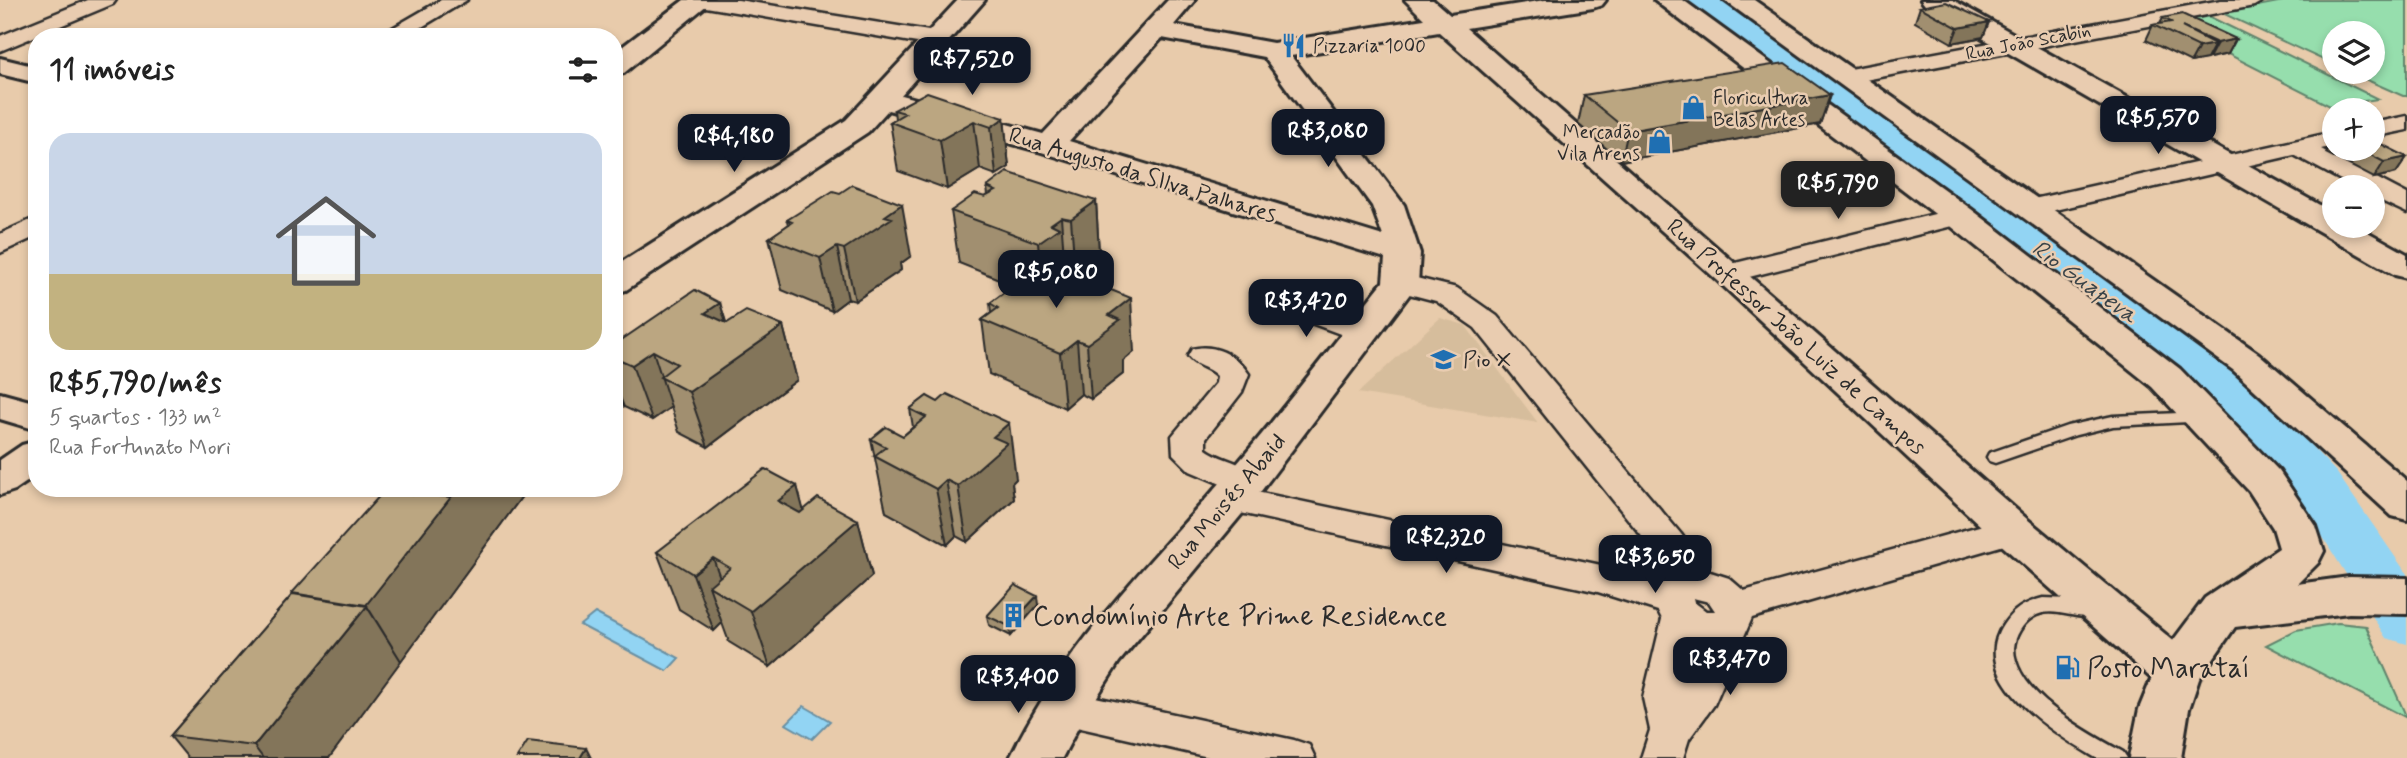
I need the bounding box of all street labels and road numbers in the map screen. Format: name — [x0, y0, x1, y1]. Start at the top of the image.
street label: Rua João Scabin — [1963, 18, 2093, 67]
street label: Rua Augusto da SIlva Palhares — [1005, 121, 1280, 231]
street label: Rua Professor João Luiz de Campos — [1659, 213, 1932, 462]
street label: Rua Moisés Abaid — [1162, 428, 1293, 577]

